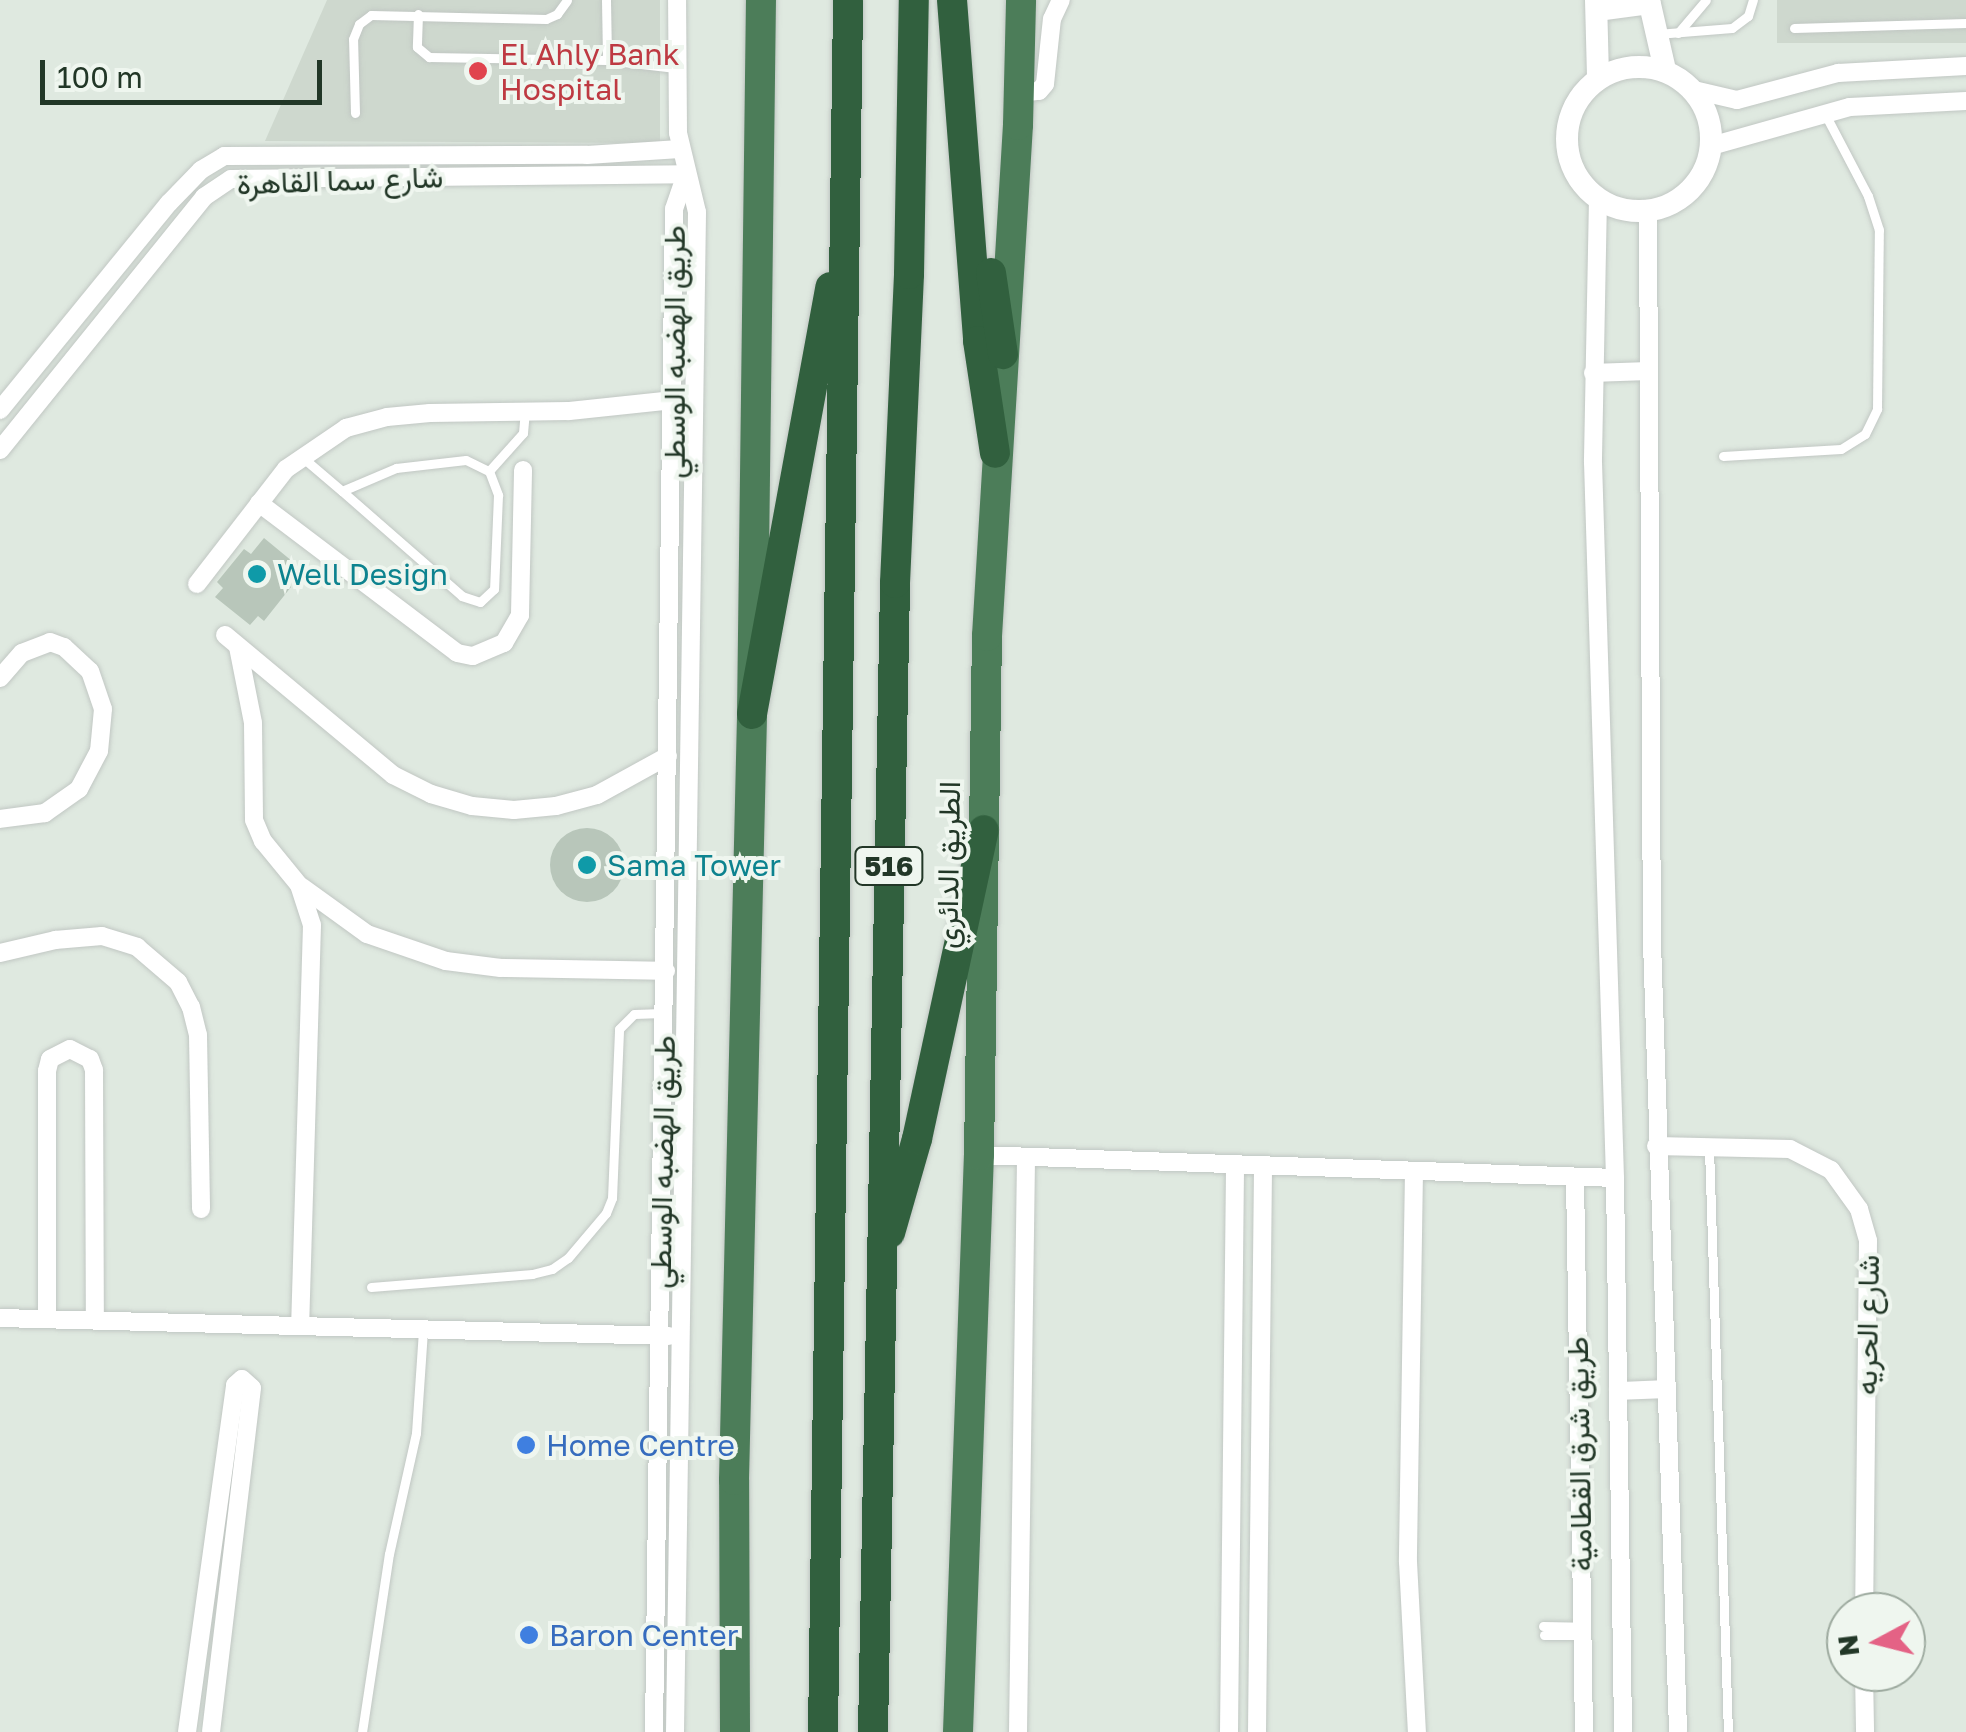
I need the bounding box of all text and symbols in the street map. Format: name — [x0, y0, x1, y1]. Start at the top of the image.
place label: El Ahly Bank Hospital — [500, 36, 680, 106]
scale bar — [45, 40, 328, 102]
marker: El Ahly Bank Hospital — [465, 58, 491, 84]
text: 100 m — [57, 59, 143, 95]
street label: شارع سما القاهرة — [236, 158, 444, 202]
street label: طريق الهضبه الوسطي — [656, 225, 692, 479]
place label: Well Design — [277, 556, 448, 592]
marker: Well Design — [246, 563, 268, 585]
street label: الطريق الدائري — [929, 781, 967, 949]
road number: 516 — [854, 843, 924, 889]
place label: Sama Tower — [607, 847, 781, 883]
marker: Sama Tower — [576, 854, 598, 876]
street label: طريق الهضبه الوسطي — [642, 1035, 682, 1289]
street label: شارع الحريه — [1848, 1255, 1886, 1395]
street label: طريق شرق القطامية — [1559, 1336, 1599, 1572]
place label: Home Centre — [546, 1427, 735, 1463]
marker: Home Centre — [515, 1434, 537, 1456]
north arrow — [1826, 1592, 1926, 1692]
place label: Baron Center — [549, 1617, 738, 1653]
marker: Baron Center — [518, 1624, 540, 1646]
text: N — [1830, 1633, 1865, 1658]

